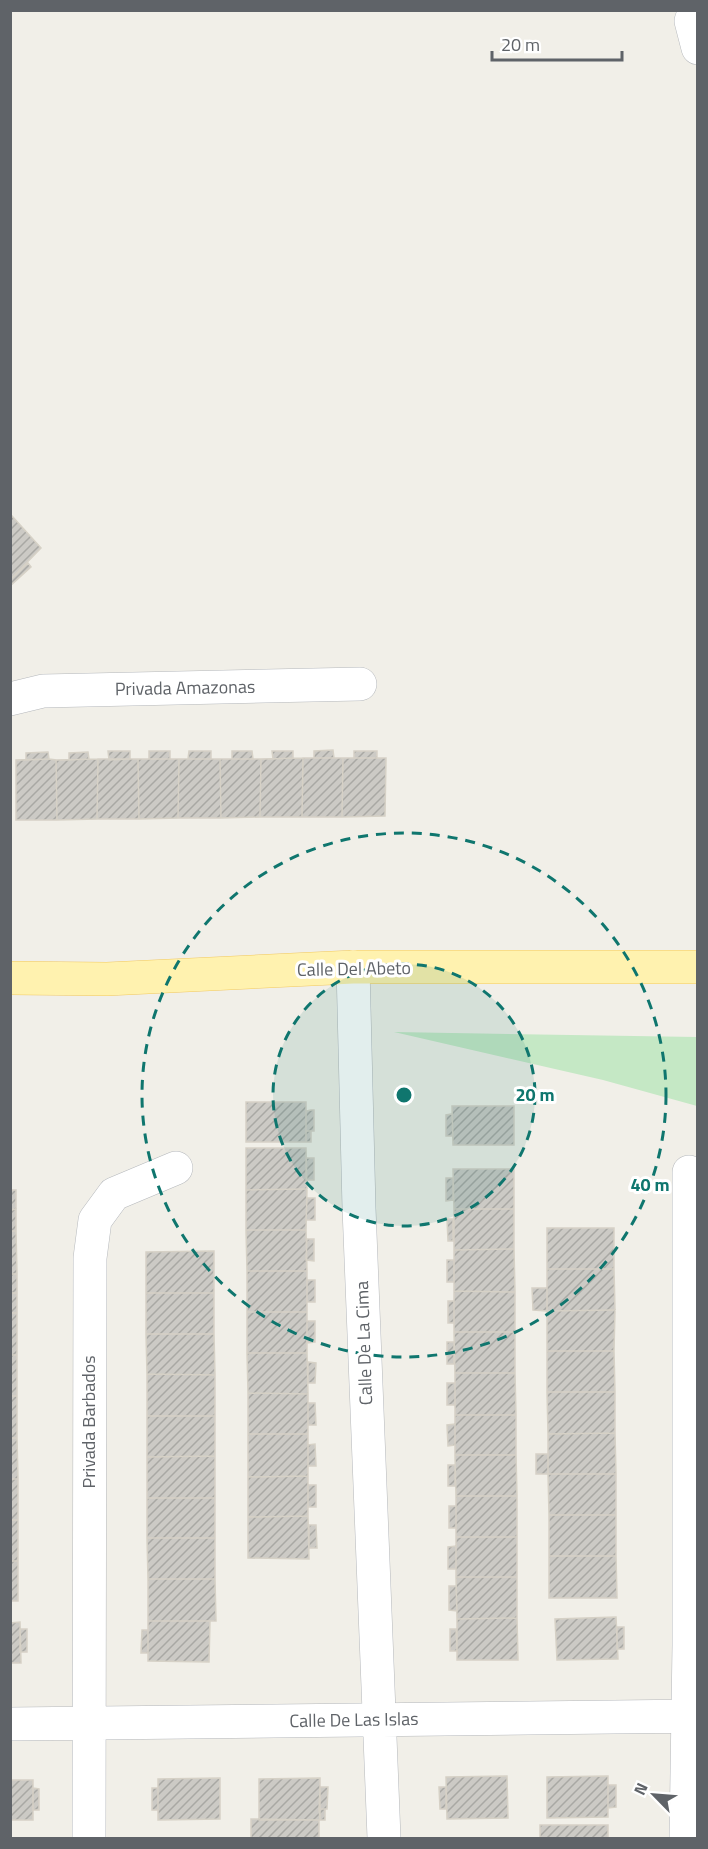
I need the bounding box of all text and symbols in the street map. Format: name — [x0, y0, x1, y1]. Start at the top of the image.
scale bar — [492, 24, 622, 62]
text: 20 m — [501, 31, 540, 58]
street label: Privada Amazonas — [115, 673, 255, 702]
street label: Calle Del Abeto — [297, 954, 411, 983]
text: 20 m — [515, 1081, 555, 1108]
centre of rings — [394, 1085, 414, 1105]
text: 40 m — [630, 1171, 670, 1198]
street label: Calle De La Cima — [348, 1280, 379, 1406]
street label: Privada Barbados — [75, 1355, 102, 1489]
street label: Calle De Las Islas — [289, 1705, 419, 1734]
north arrow — [624, 1765, 684, 1825]
text: N — [627, 1779, 654, 1799]

